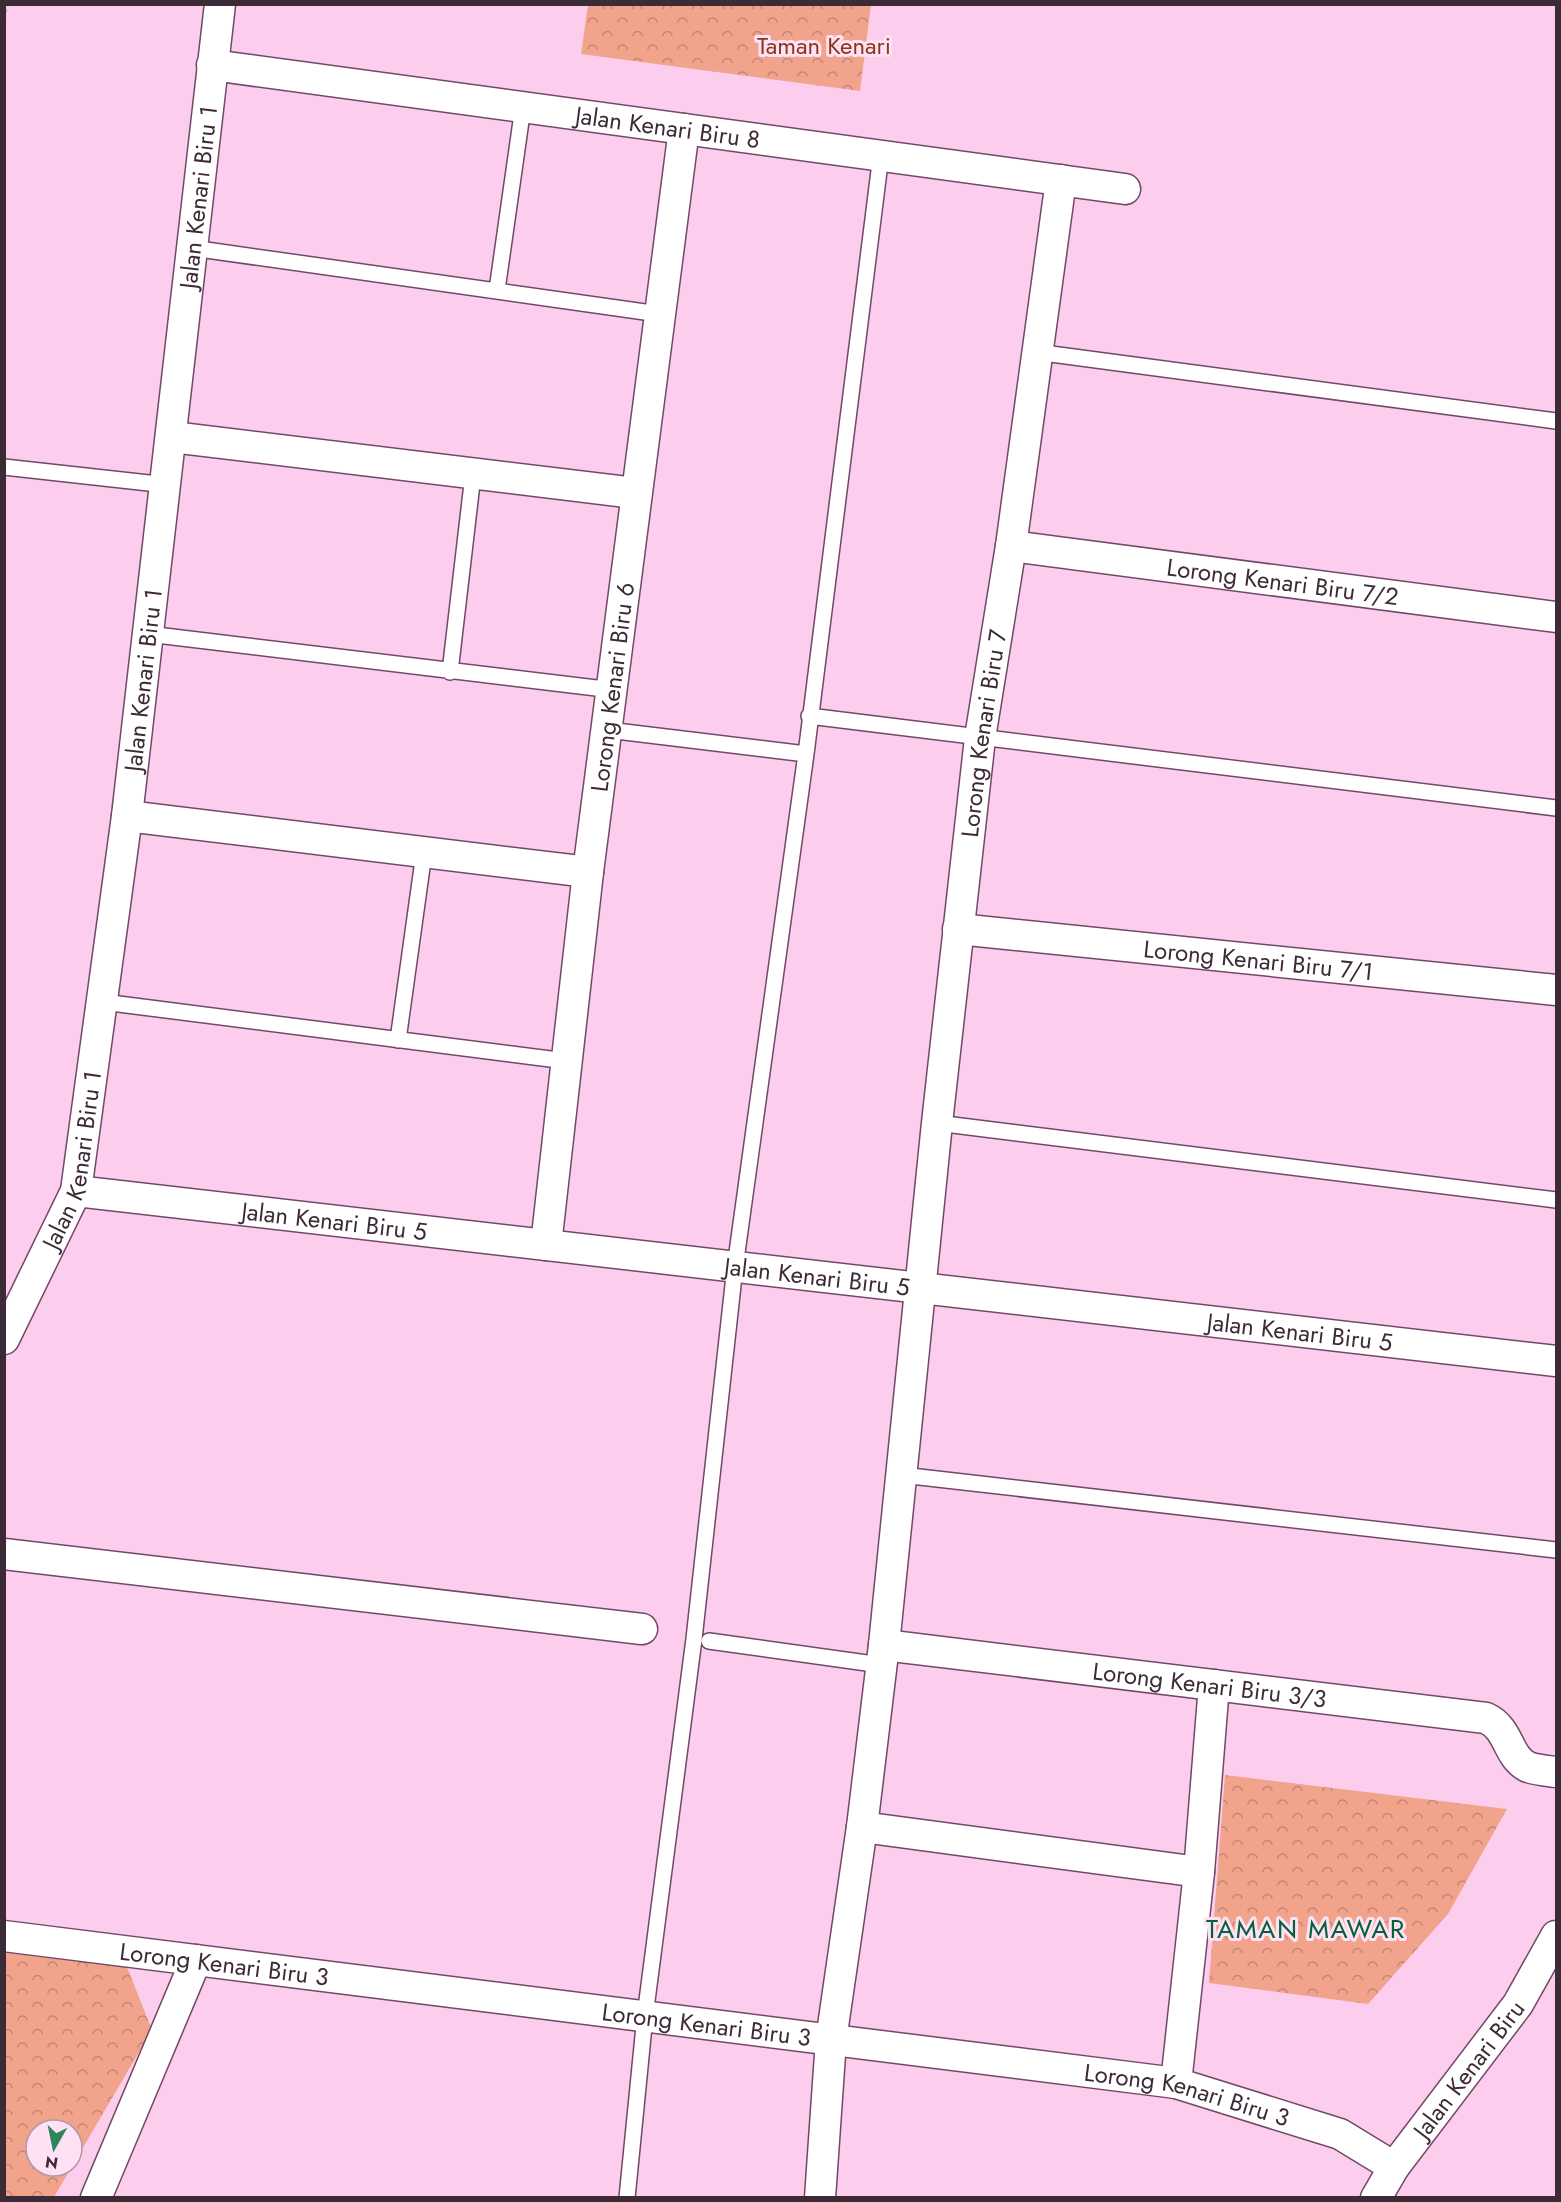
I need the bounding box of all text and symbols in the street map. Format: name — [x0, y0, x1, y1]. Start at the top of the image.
park label: Taman Kenari — [757, 28, 891, 63]
street label: Jalan Kenari Biru 8 — [570, 97, 762, 157]
street label: Jalan Kenari Biru 1 — [170, 104, 226, 293]
street label: Lorong Kenari Biru 7/2 — [1165, 549, 1401, 614]
street label: Lorong Kenari Biru 6 — [581, 580, 643, 794]
street label: Jalan Kenari Biru 1 — [114, 587, 170, 776]
street label: Lorong Kenari Biru 7 — [952, 626, 1015, 839]
street label: Lorong Kenari Biru 7/1 — [1142, 931, 1375, 989]
street label: Jalan Kenari Biru 1 — [32, 1068, 110, 1258]
street label: Jalan Kenari Biru 5 — [237, 1192, 429, 1249]
street label: Jalan Kenari Biru 5 — [720, 1248, 912, 1304]
street label: Jalan Kenari Biru 5 — [1202, 1303, 1395, 1360]
street label: Lorong Kenari Biru 3/3 — [1091, 1653, 1329, 1716]
district label: TAMAN MAWAR — [1206, 1910, 1406, 1948]
street label: Lorong Kenari Biru 3 — [118, 1933, 331, 1994]
street label: Jalan Kenari Biru — [1403, 1992, 1533, 2148]
street label: Lorong Kenari Biru 3 — [600, 1994, 813, 2055]
street label: Lorong Kenari Biru 3 — [1082, 2054, 1294, 2135]
north arrow — [24, 2118, 84, 2178]
text: N — [44, 2150, 60, 2175]

